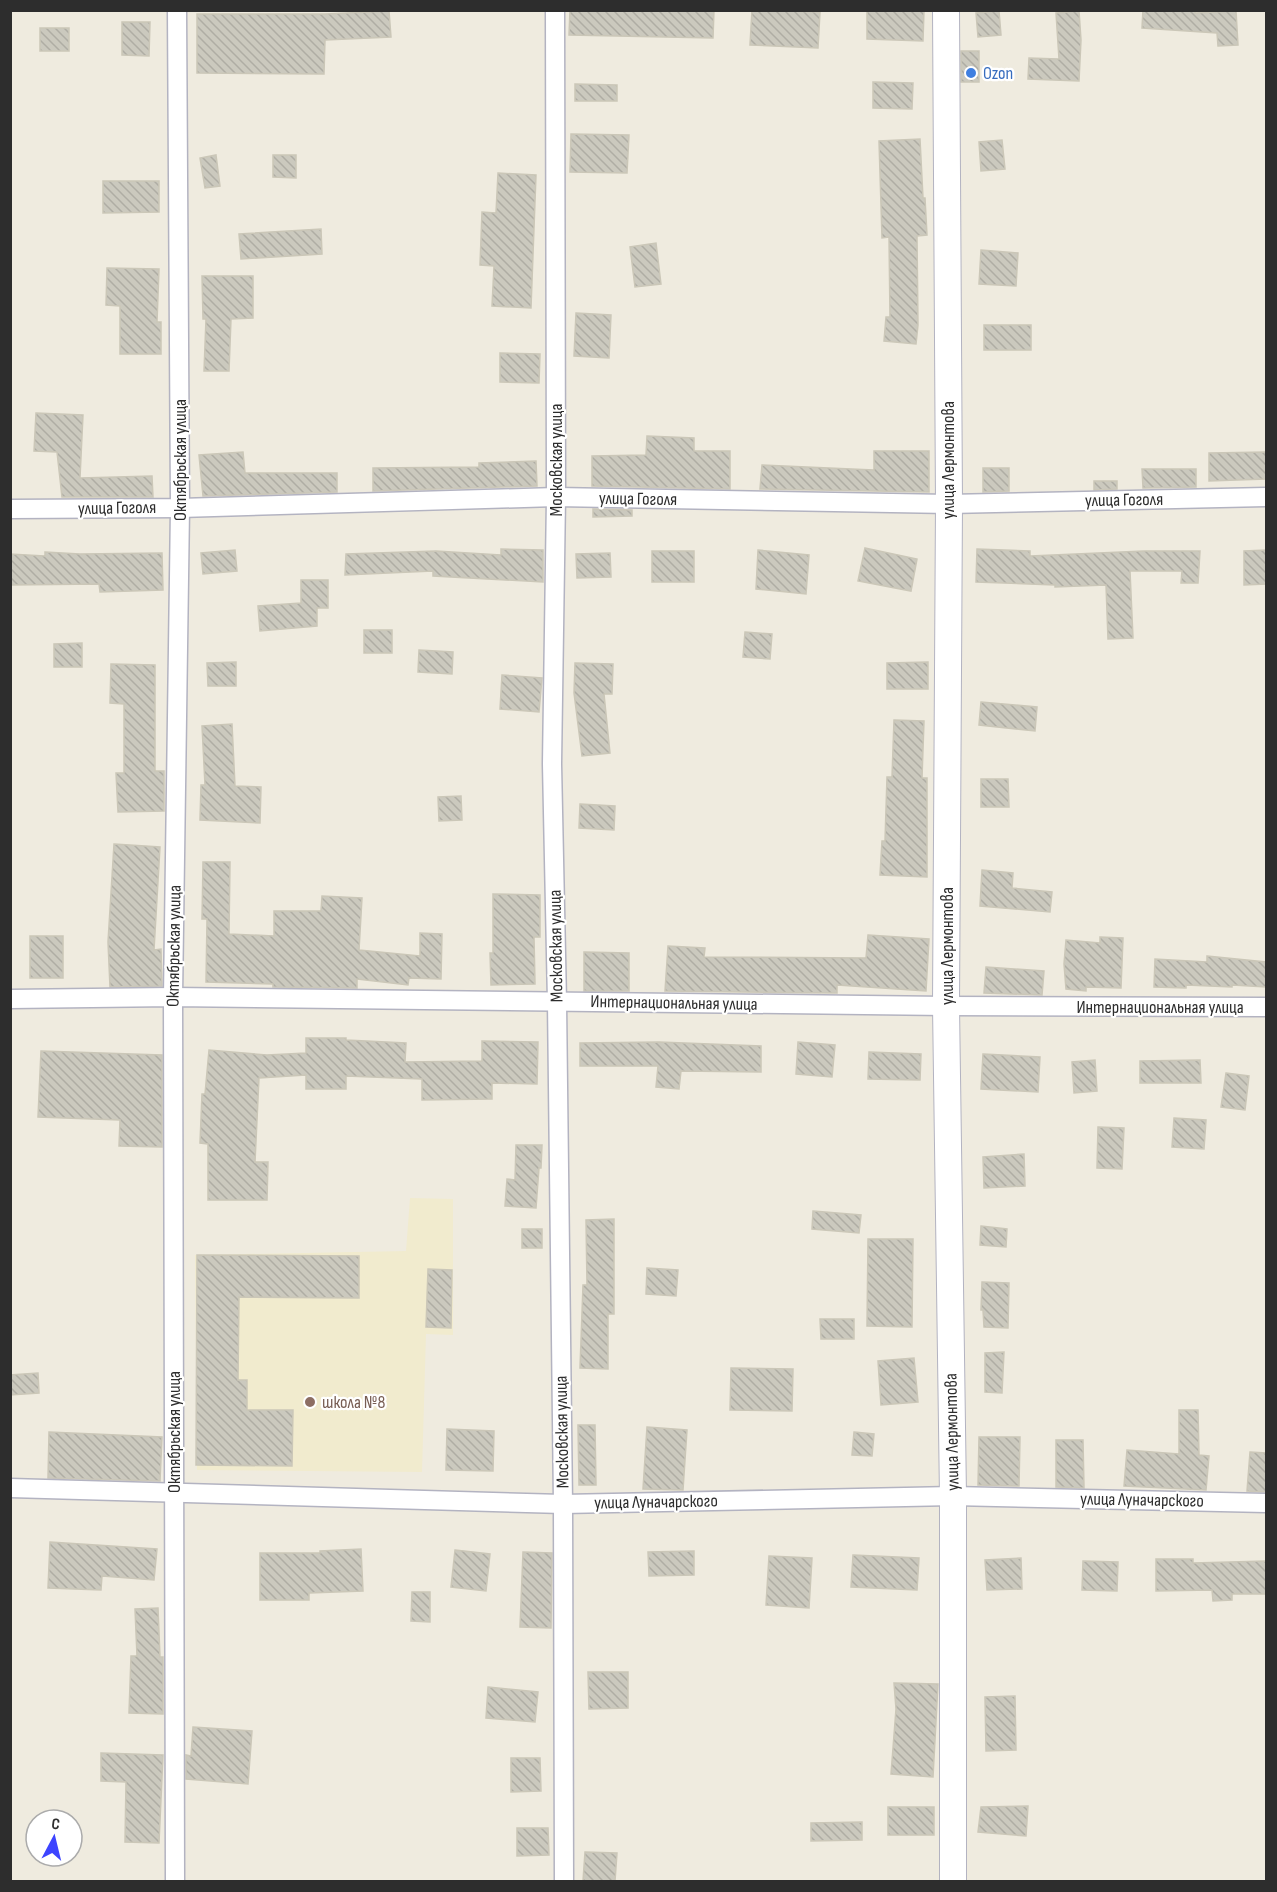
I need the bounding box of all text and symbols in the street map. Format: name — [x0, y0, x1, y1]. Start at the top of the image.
place label: Ozon — [983, 63, 1013, 84]
marker: Ozon — [964, 66, 978, 80]
street label: Октябрьская улица — [170, 399, 191, 521]
street label: улица Лермонтова — [938, 401, 959, 519]
street label: Московская улица — [546, 404, 567, 516]
street label: улица Гоголя — [599, 488, 677, 510]
street label: улица Гоголя — [1085, 489, 1163, 511]
street label: улица Гоголя — [78, 497, 156, 519]
street label: Октябрьская улица — [162, 885, 186, 1007]
street label: улица Лермонтова — [937, 887, 958, 1005]
street label: Московская улица — [545, 889, 567, 1003]
street label: Интернациональная улица — [590, 991, 758, 1015]
street label: Интернациональная улица — [1076, 997, 1244, 1018]
street label: Октябрьская улица — [164, 1371, 185, 1493]
street label: улица Лермонтова — [940, 1373, 964, 1491]
street label: Московская улица — [551, 1375, 573, 1489]
place label: школа №8 — [322, 1392, 385, 1413]
marker: школа №8 — [303, 1395, 317, 1409]
street label: улица Луначарского — [1080, 1488, 1204, 1512]
street label: улица Луначарского — [594, 1490, 718, 1514]
north arrow — [24, 1808, 84, 1868]
text: С — [50, 1815, 61, 1835]

